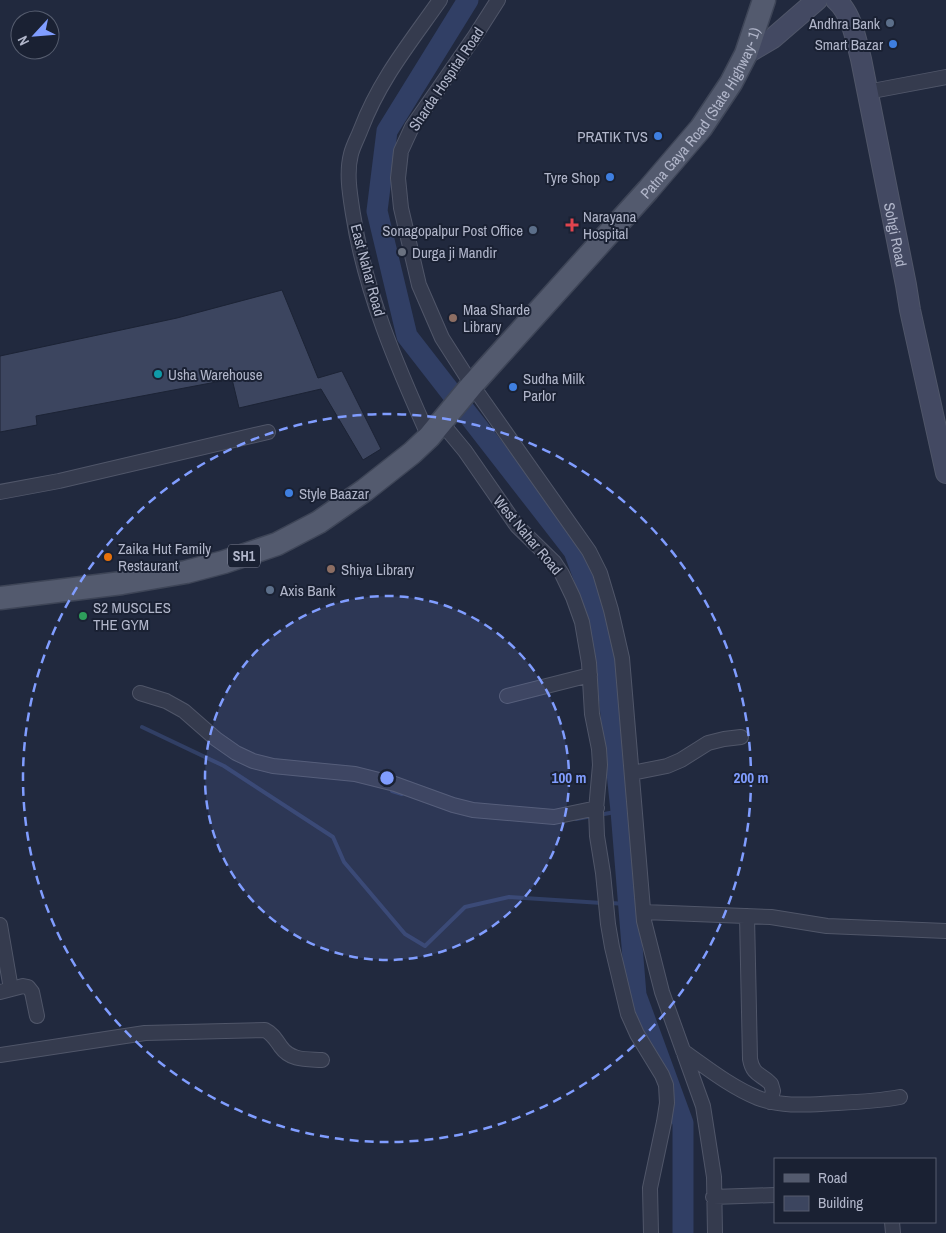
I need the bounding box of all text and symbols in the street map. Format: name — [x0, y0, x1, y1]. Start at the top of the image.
north arrow — [10, 10, 60, 60]
place label: Andhra Bank — [808, 13, 881, 34]
marker: Andhra Bank — [884, 17, 896, 29]
street label: Sharda Hospital Road — [403, 23, 489, 135]
street label: Patna Gaya Road (State Highway- 1) — [635, 24, 765, 203]
text: N — [13, 33, 33, 48]
place label: Smart Bazar — [815, 34, 883, 55]
marker: Smart Bazar — [887, 38, 899, 50]
place label: PRATIK TVS — [577, 126, 648, 147]
marker: PRATIK TVS — [652, 130, 664, 142]
place label: Tyre Shop — [544, 167, 600, 188]
marker: Tyre Shop — [604, 171, 616, 183]
street label: Sohgi Road — [879, 201, 913, 268]
place label: Narayana Hospital — [583, 206, 636, 244]
marker: Narayana Hospital — [565, 218, 579, 232]
place label: Sonagopalpur Post Office — [382, 220, 523, 241]
street label: East Nahar Road — [346, 222, 390, 318]
marker: Sonagopalpur Post Office — [527, 224, 539, 236]
place label: Durga ji Mandir — [412, 242, 497, 263]
marker: Durga ji Mandir — [396, 246, 408, 258]
place label: Maa Sharde Library — [463, 299, 530, 337]
marker: Maa Sharde Library — [447, 312, 459, 324]
place label: Usha Warehouse — [168, 364, 263, 385]
marker: Usha Warehouse — [152, 368, 164, 380]
place label: Sudha Milk Parlor — [523, 368, 585, 406]
marker: Sudha Milk Parlor — [507, 381, 519, 393]
place label: Style Baazar — [299, 483, 369, 504]
marker: Style Baazar — [283, 487, 295, 499]
street label: West Nahar Road — [489, 491, 567, 579]
place label: Zaika Hut Family Restaurant — [118, 538, 212, 576]
road number: SH1 — [228, 544, 260, 568]
marker: Zaika Hut Family Restaurant — [102, 551, 114, 563]
place label: Shiya Library — [341, 559, 415, 580]
marker: Shiya Library — [325, 563, 337, 575]
place label: Axis Bank — [279, 580, 336, 601]
marker: Axis Bank — [264, 584, 276, 596]
place label: S2 MUSCLES THE GYM — [93, 597, 171, 635]
marker: S2 MUSCLES THE GYM — [77, 610, 89, 622]
text: 100 m — [552, 767, 586, 788]
text: 200 m — [734, 767, 768, 788]
centre of rings — [378, 769, 396, 787]
legend — [774, 1158, 936, 1223]
text: Road — [818, 1167, 847, 1188]
text: Building — [818, 1192, 863, 1213]

